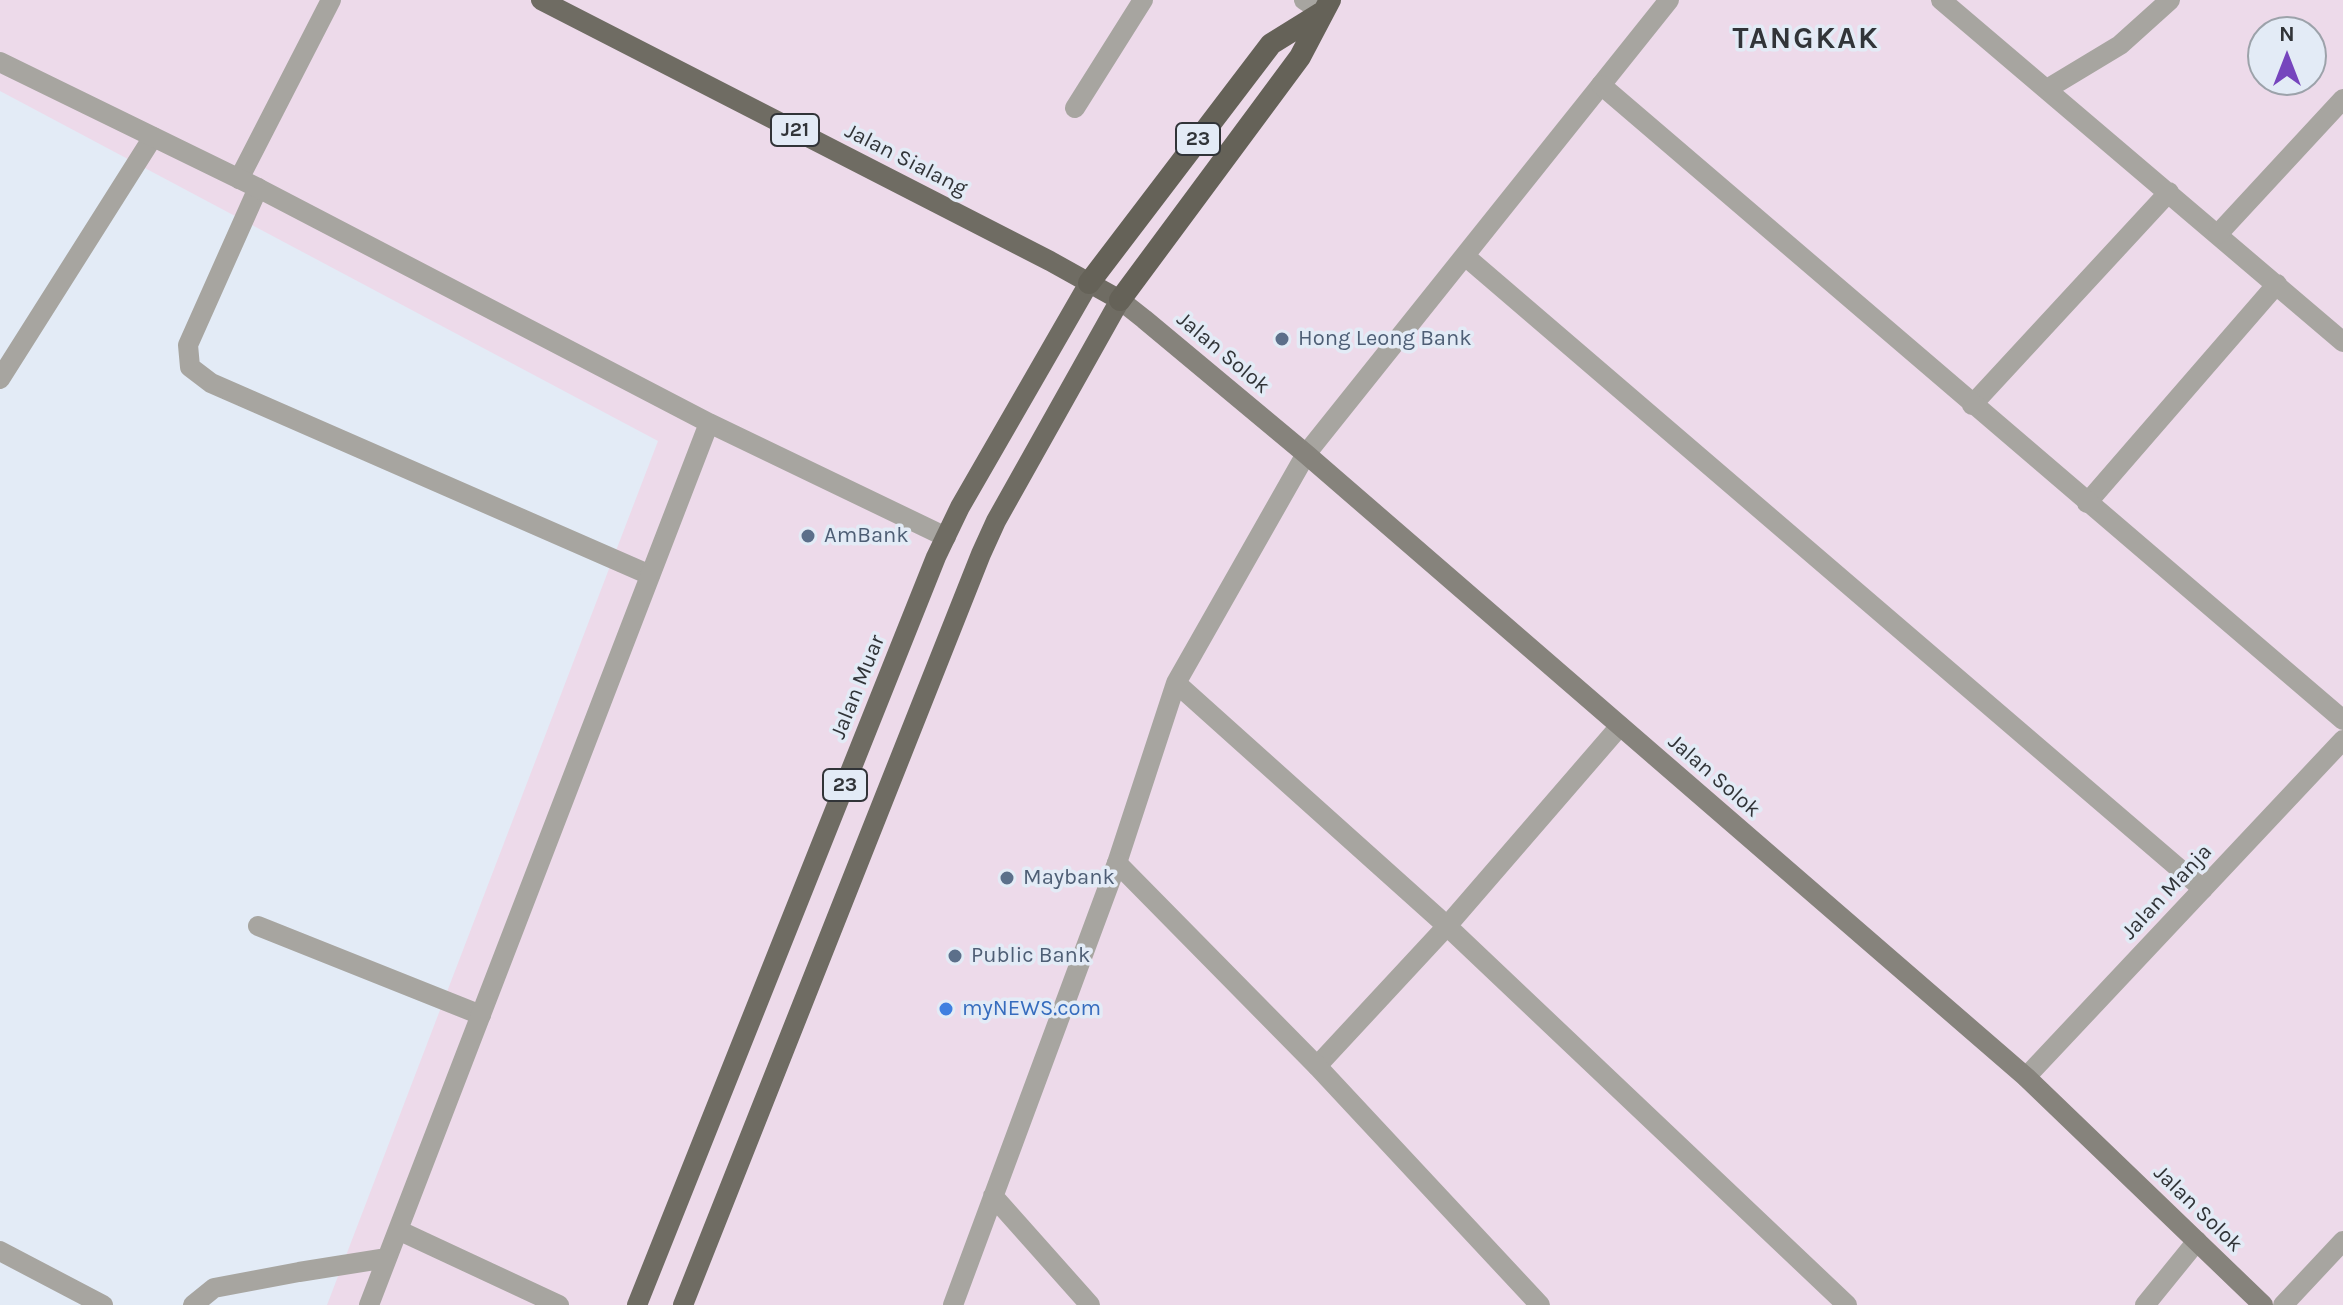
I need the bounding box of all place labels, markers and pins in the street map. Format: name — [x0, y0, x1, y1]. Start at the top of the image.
place label: Hong Leong Bank — [1298, 326, 1472, 352]
marker: Hong Leong Bank — [1273, 330, 1291, 348]
place label: AmBank — [824, 523, 909, 549]
marker: AmBank — [799, 527, 817, 545]
place label: Maybank — [1023, 865, 1115, 891]
marker: Maybank — [998, 869, 1016, 887]
place label: Public Bank — [971, 943, 1090, 969]
marker: Public Bank — [946, 947, 964, 965]
place label: myNEWS.com — [962, 996, 1101, 1022]
marker: myNEWS.com — [937, 1000, 955, 1018]

